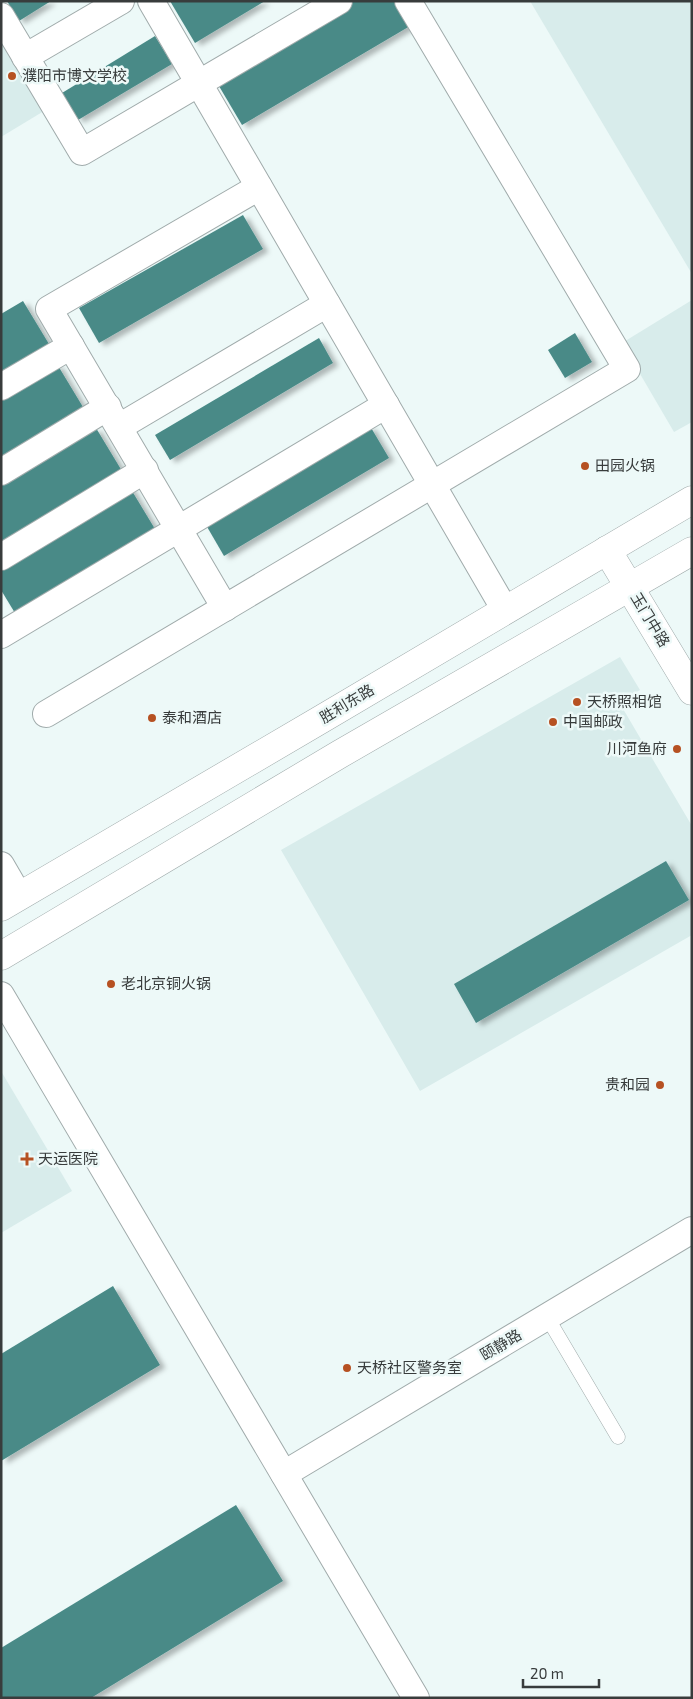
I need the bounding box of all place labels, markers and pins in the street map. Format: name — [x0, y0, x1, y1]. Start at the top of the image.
place label: 濮阳市博文学校 — [22, 66, 127, 84]
marker: 濮阳市博文学校 — [6, 70, 18, 82]
place label: 田园火锅 — [595, 456, 655, 474]
marker: 田园火锅 — [579, 460, 591, 472]
place label: 天桥照相馆 — [587, 692, 662, 710]
marker: 天桥照相馆 — [571, 696, 583, 708]
place label: 泰和酒店 — [162, 708, 222, 726]
marker: 泰和酒店 — [146, 712, 158, 724]
place label: 中国邮政 — [563, 712, 623, 730]
marker: 中国邮政 — [547, 716, 559, 728]
place label: 川河鱼府 — [607, 739, 667, 757]
marker: 川河鱼府 — [671, 743, 683, 755]
place label: 老北京铜火锅 — [121, 974, 211, 992]
marker: 老北京铜火锅 — [105, 978, 117, 990]
place label: 贵和园 — [605, 1075, 650, 1093]
marker: 贵和园 — [654, 1079, 666, 1091]
place label: 天运医院 — [38, 1149, 98, 1167]
marker: 天运医院 — [20, 1152, 34, 1166]
place label: 天桥社区警务室 — [357, 1358, 462, 1376]
marker: 天桥社区警务室 — [341, 1362, 353, 1374]

